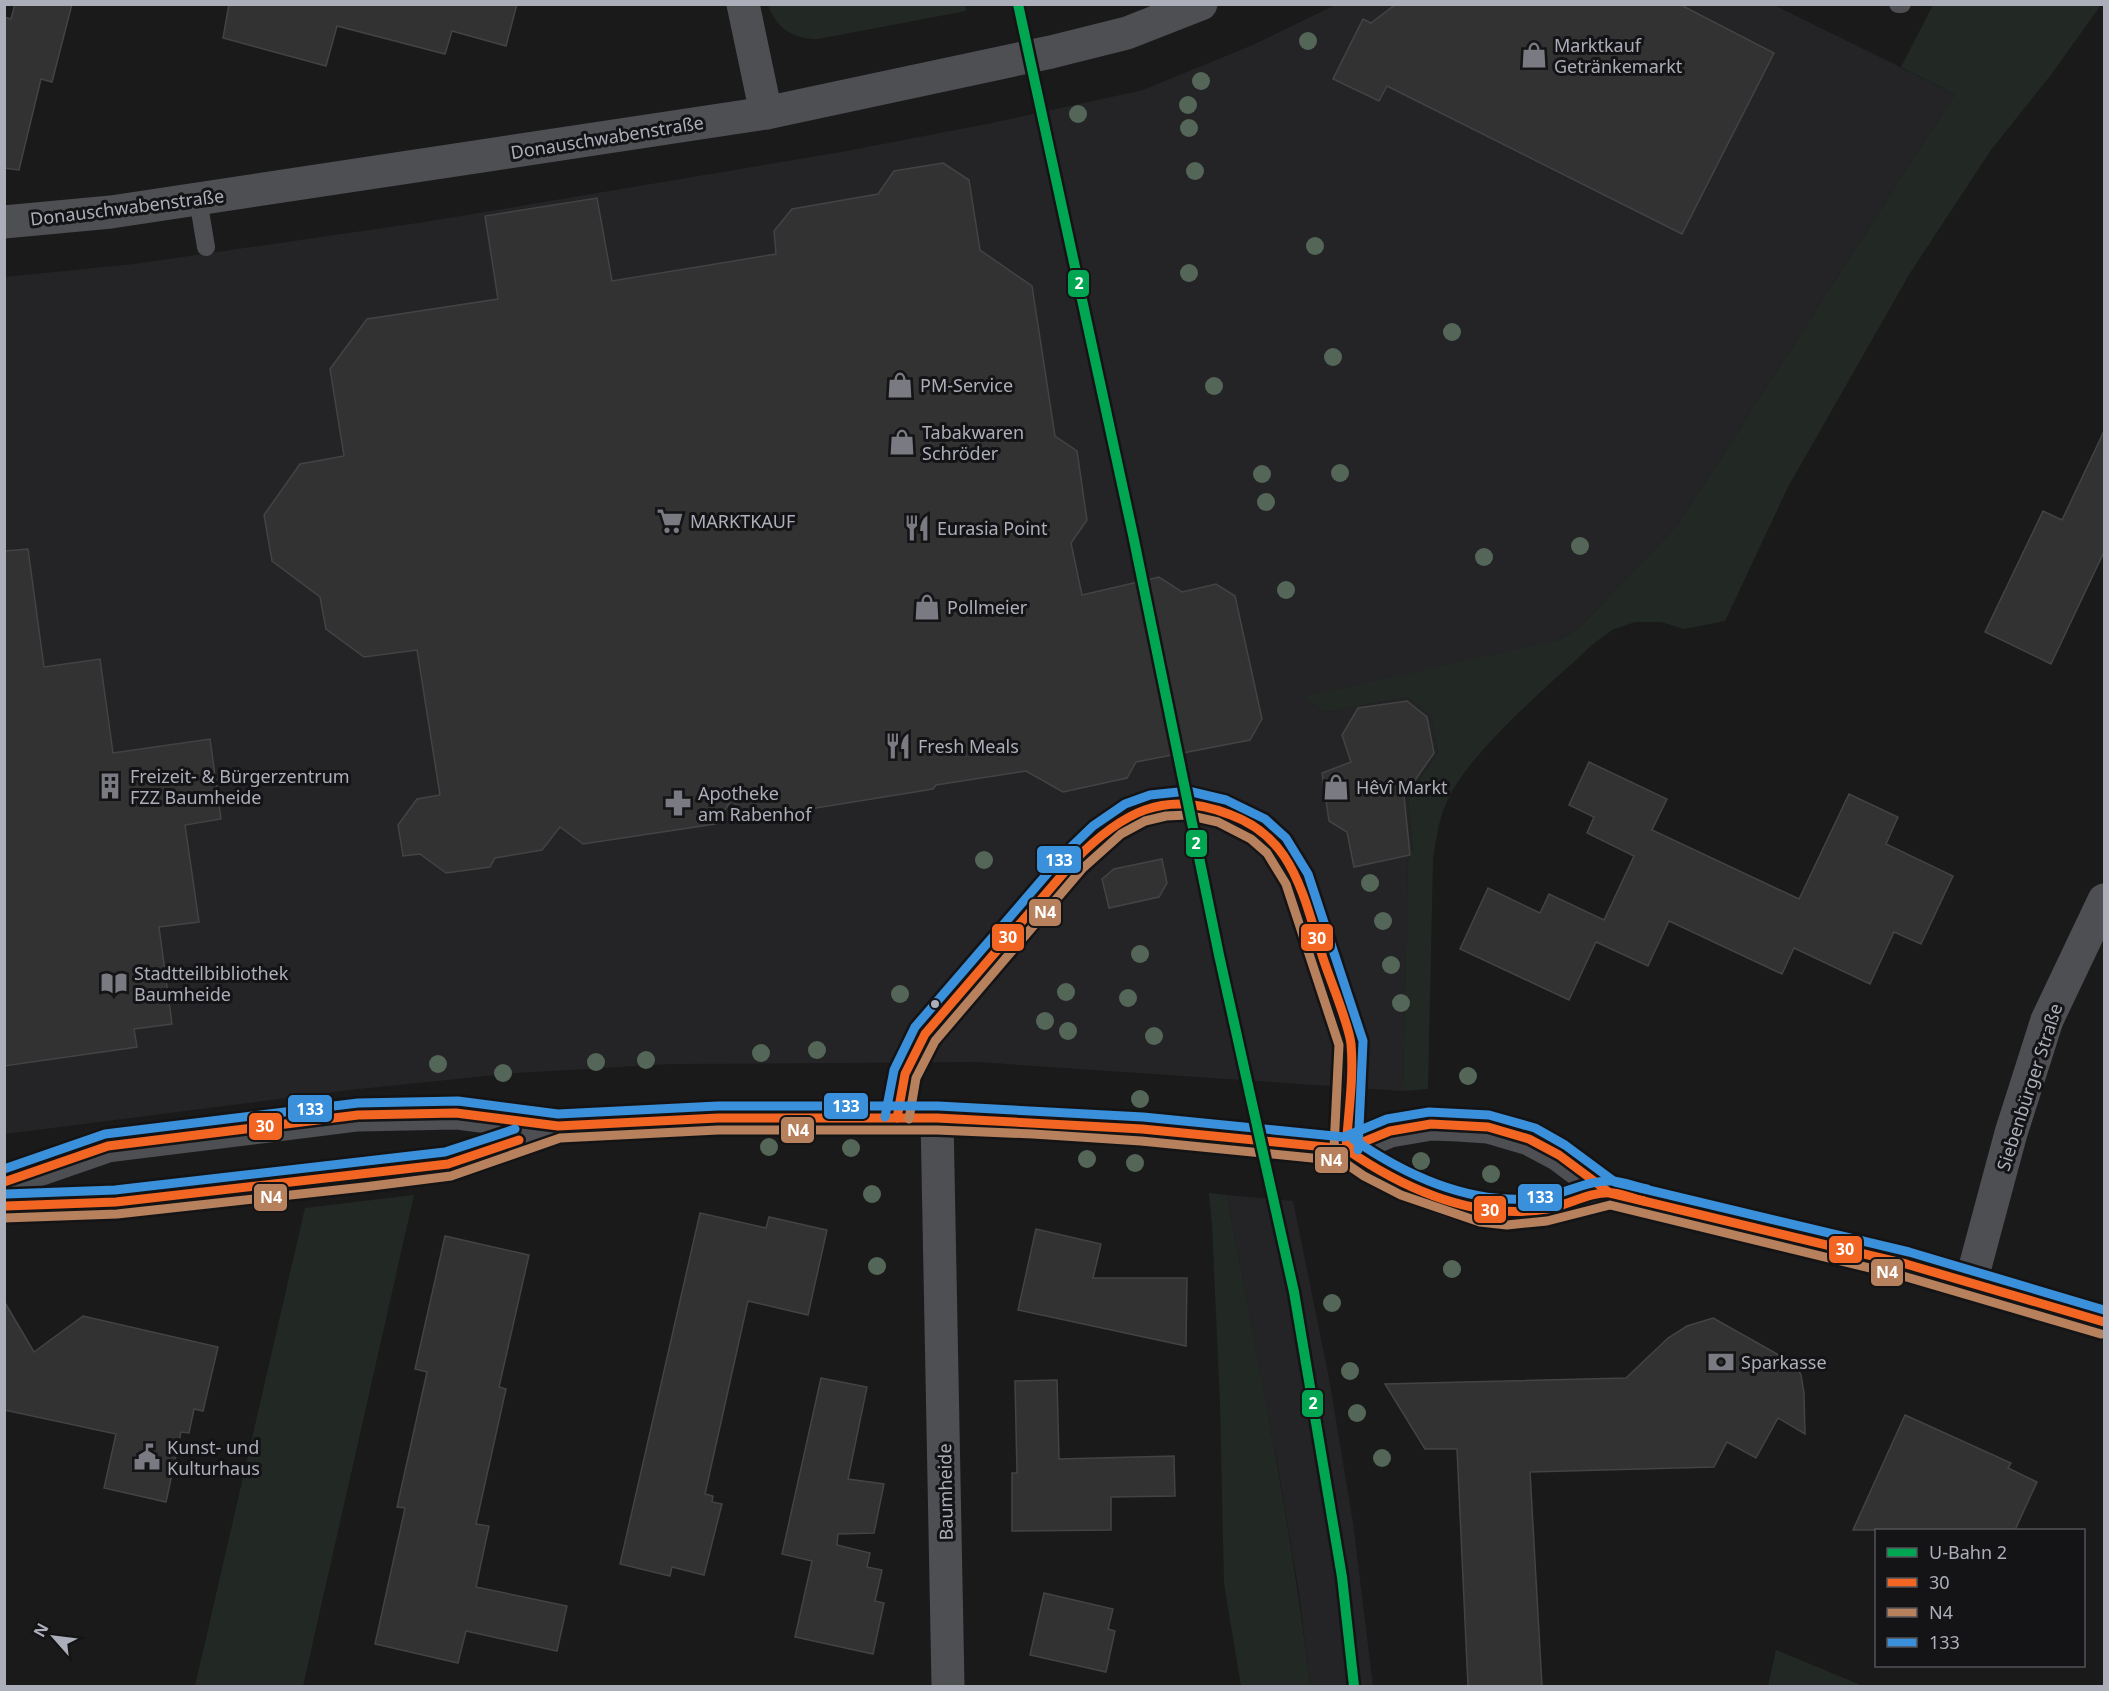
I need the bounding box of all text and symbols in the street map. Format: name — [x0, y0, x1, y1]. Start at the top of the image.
place label: Marktkauf Getränkemarkt — [1554, 33, 1683, 78]
shop icon: Marktkauf Getränkemarkt — [1519, 40, 1549, 70]
street label: Donauschwabenstraße — [509, 110, 705, 164]
street label: Donauschwabenstraße — [29, 183, 225, 231]
line badge: 2 — [1067, 269, 1090, 298]
text: 2 — [1074, 272, 1084, 294]
shop icon: PM-Service — [885, 370, 915, 400]
place label: PM-Service — [920, 373, 1013, 397]
place label: Tabakwaren Schröder — [922, 420, 1024, 465]
shop icon: Tabakwaren Schröder — [887, 427, 917, 457]
supermarket icon: MARKTKAUF — [655, 506, 685, 536]
place label: MARKTKAUF — [690, 509, 795, 533]
restaurant icon: Eurasia Point — [902, 513, 932, 543]
place label: Eurasia Point — [937, 516, 1048, 540]
shop icon: Pollmeier — [912, 592, 942, 622]
place label: Pollmeier — [947, 595, 1028, 619]
restaurant icon: Fresh Meals — [883, 731, 913, 761]
place label: Fresh Meals — [918, 734, 1019, 758]
place label: Freizeit- & Bürgerzentrum FZZ Baumheide — [130, 764, 350, 809]
building icon: Freizeit- & Bürgerzentrum FZZ Baumheide — [95, 771, 125, 801]
shop icon: Hêvî Markt — [1321, 772, 1351, 802]
place label: Hêvî Markt — [1356, 775, 1448, 799]
place label: Apotheke am Rabenhof — [698, 781, 812, 826]
pharmacy icon: Apotheke am Rabenhof — [663, 788, 693, 818]
line badge: 2 — [1185, 829, 1208, 858]
text: 2 — [1191, 832, 1201, 854]
line badge: 133 — [1036, 845, 1082, 874]
text: 133 — [1045, 849, 1073, 871]
line badge: N4 — [1028, 898, 1062, 927]
text: N4 — [1034, 901, 1056, 923]
line badge: 30 — [991, 923, 1025, 952]
line badge: 30 — [1300, 923, 1334, 952]
text: 30 — [999, 926, 1017, 948]
text: 30 — [1308, 927, 1326, 949]
place label: Stadtteilbibliothek Baumheide — [134, 961, 289, 1006]
library icon: Stadtteilbibliothek Baumheide — [99, 968, 129, 998]
unlabelled marker — [929, 998, 941, 1010]
street label: Siebenbürger Straße — [1991, 1000, 2067, 1174]
line badge: 133 — [823, 1092, 869, 1120]
line badge: 133 — [287, 1094, 333, 1123]
text: 133 — [832, 1095, 860, 1117]
text: 133 — [296, 1098, 324, 1120]
line badge: 30 — [248, 1112, 283, 1141]
text: 30 — [256, 1115, 274, 1137]
line badge: N4 — [780, 1116, 815, 1144]
text: N4 — [787, 1119, 809, 1141]
line badge: N4 — [1314, 1146, 1349, 1174]
text: N4 — [1320, 1149, 1342, 1171]
line badge: N4 — [253, 1183, 288, 1212]
line badge: 133 — [1517, 1183, 1563, 1212]
text: N4 — [260, 1186, 282, 1208]
text: 133 — [1526, 1186, 1554, 1208]
line badge: 30 — [1473, 1195, 1507, 1224]
text: 30 — [1481, 1199, 1499, 1221]
line badge: 30 — [1828, 1235, 1863, 1264]
text: 30 — [1836, 1238, 1854, 1260]
line badge: N4 — [1870, 1258, 1904, 1287]
text: N4 — [1876, 1261, 1898, 1283]
bank icon: Sparkasse — [1706, 1347, 1736, 1377]
place label: Sparkasse — [1741, 1350, 1827, 1374]
line badge: 2 — [1301, 1389, 1324, 1418]
text: 2 — [1308, 1392, 1318, 1414]
place label: Kunst- und Kulturhaus — [167, 1435, 260, 1480]
public building icon: Kunst- und Kulturhaus — [132, 1442, 162, 1472]
street label: Baumheide — [932, 1443, 958, 1541]
legend — [1875, 1529, 2085, 1667]
text: U-Bahn 2 — [1929, 1540, 2007, 1564]
text: 30 — [1929, 1570, 1950, 1594]
text: N4 — [1929, 1600, 1953, 1624]
north arrow — [24, 1607, 84, 1667]
text: N — [28, 1619, 54, 1641]
text: 133 — [1929, 1630, 1960, 1654]

